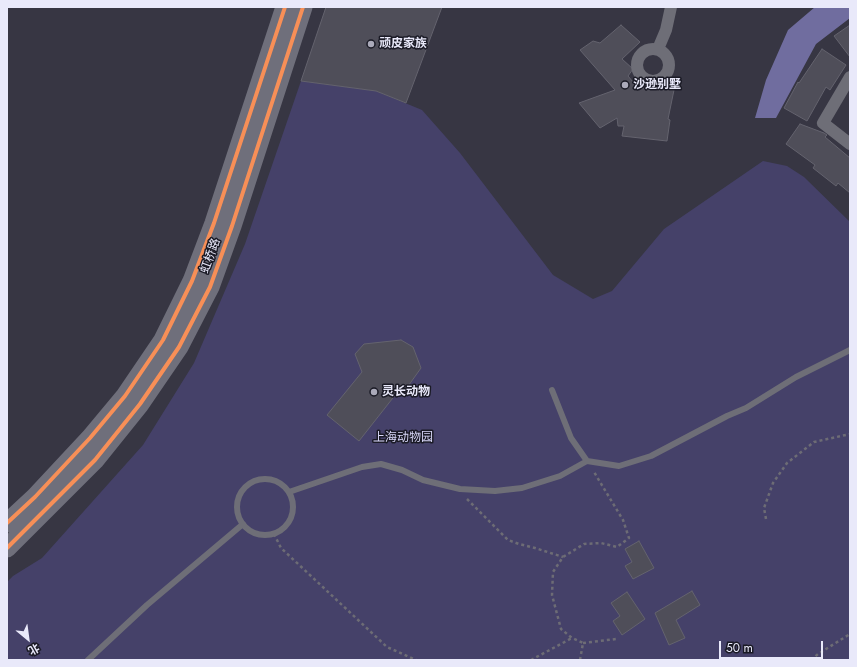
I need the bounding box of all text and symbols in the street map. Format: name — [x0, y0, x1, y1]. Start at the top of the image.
place label: 顽皮家族 — [379, 37, 427, 51]
marker: 顽皮家族 — [366, 39, 376, 49]
place label: 沙逊别墅 — [633, 78, 681, 92]
marker: 沙逊别墅 — [620, 80, 630, 90]
street label: 虹桥路 — [198, 237, 224, 275]
place label: 灵长动物 — [382, 385, 430, 399]
marker: 灵长动物 — [369, 387, 379, 397]
park label: 上海动物园 — [373, 431, 433, 445]
north arrow — [8, 619, 48, 659]
scale bar — [721, 633, 825, 659]
text: 50 m — [726, 639, 753, 657]
text: 北 — [25, 640, 43, 659]

